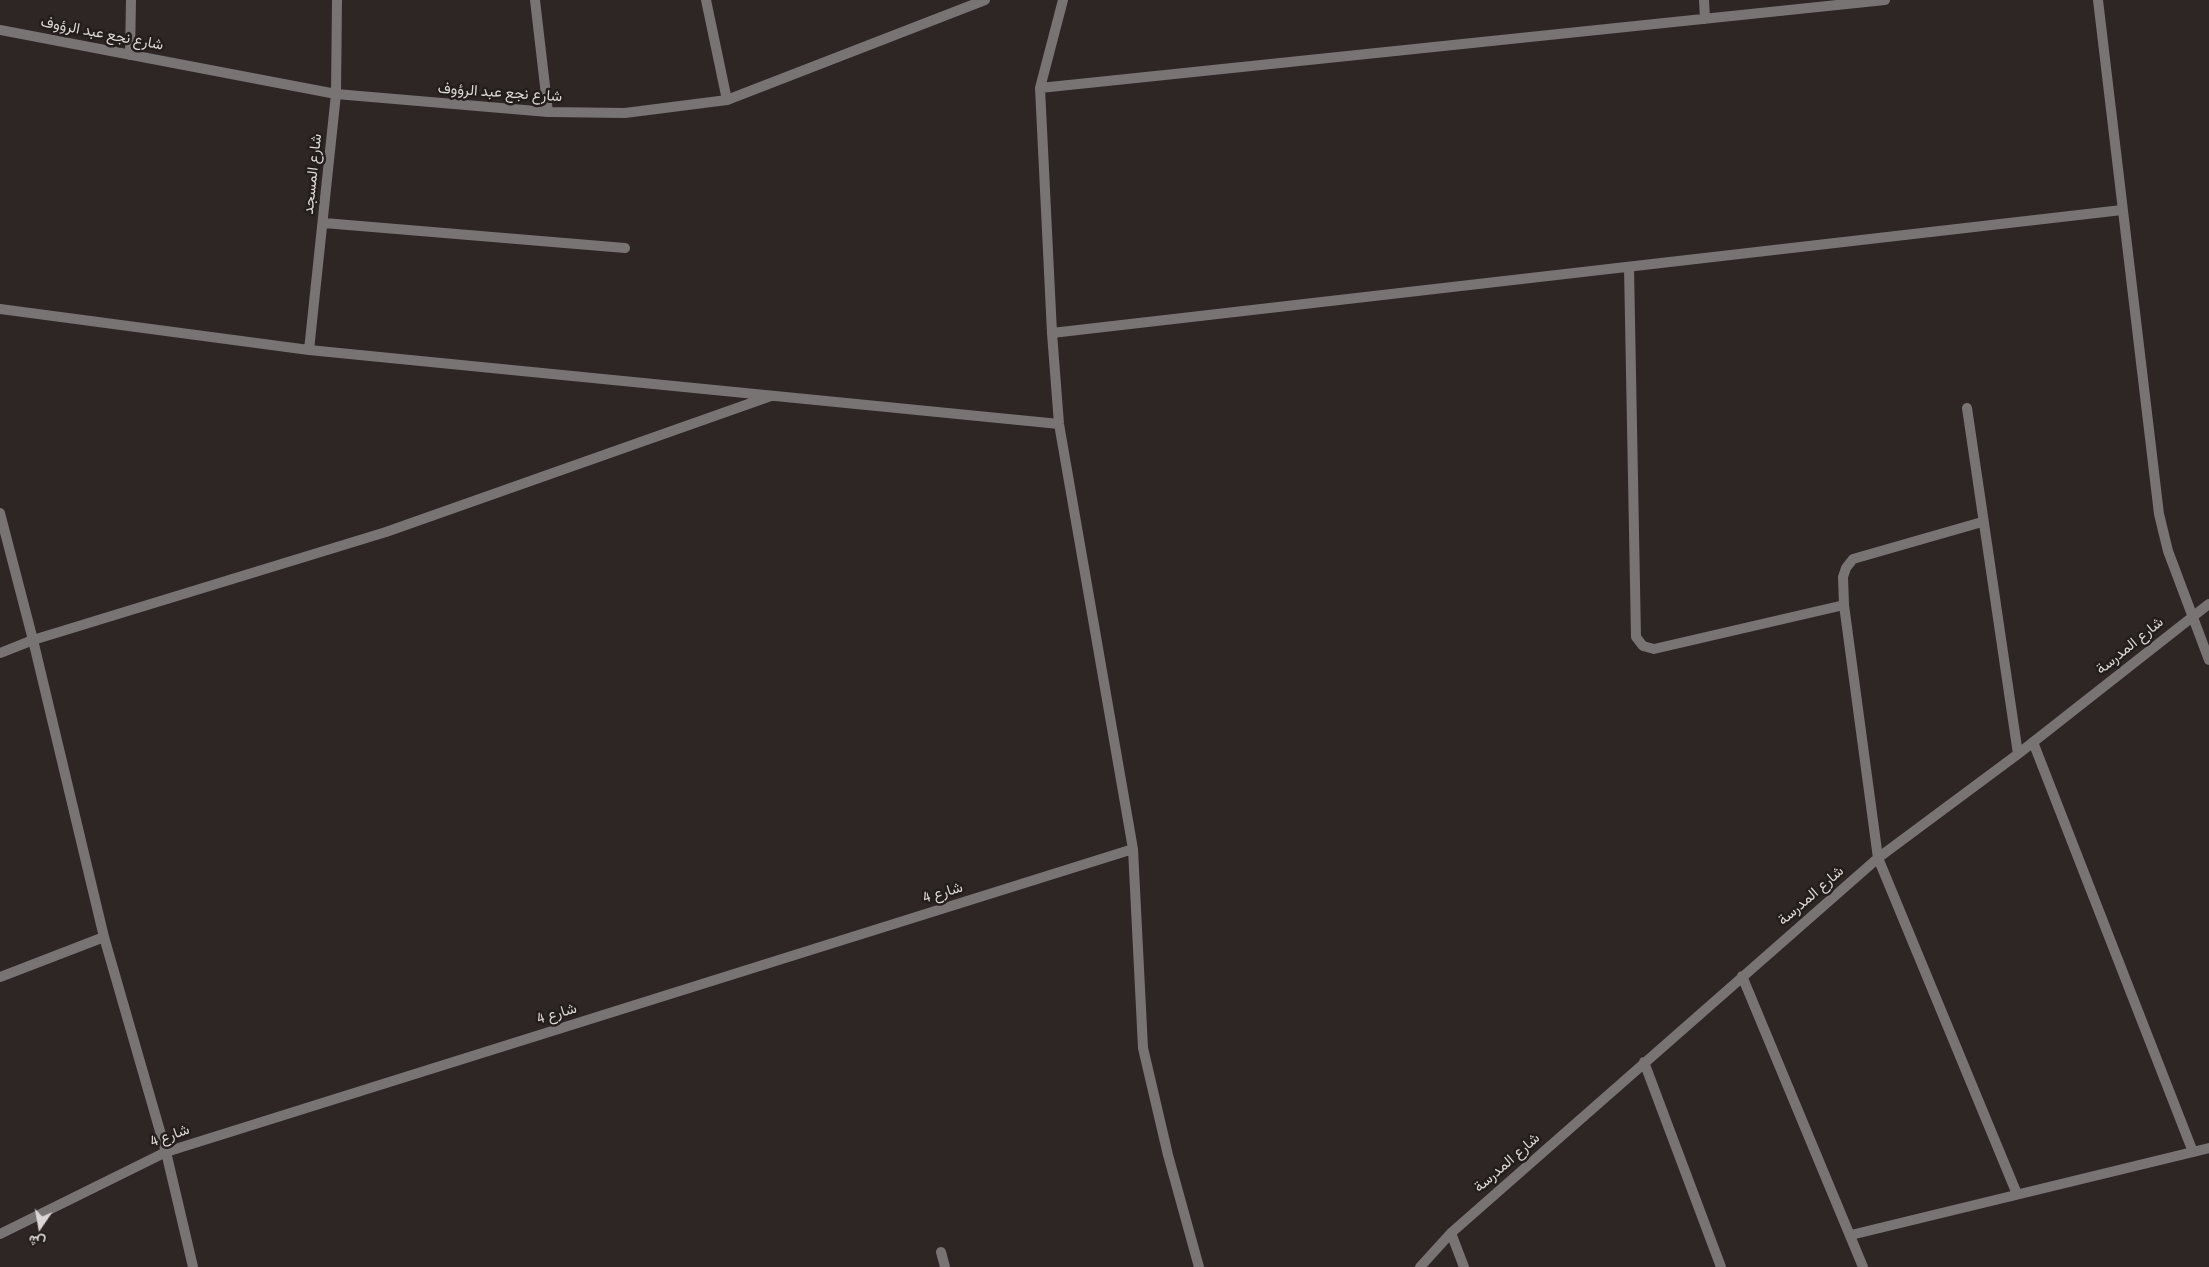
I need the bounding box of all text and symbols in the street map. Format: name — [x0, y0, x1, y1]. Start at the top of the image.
street label: شارع نجع عبد الرؤوف — [39, 13, 165, 55]
street label: شارع نجع عبد الرؤوف — [437, 80, 563, 106]
street label: شارع المسجد — [300, 133, 326, 215]
street label: شارع المدرسة — [2093, 613, 2167, 679]
street label: شارع المدرسة — [1774, 862, 1848, 930]
street label: شارع 4 — [921, 878, 965, 908]
street label: شارع 4 — [535, 999, 579, 1029]
street label: شارع 4 — [148, 1121, 192, 1151]
street label: شارع المدرسة — [1470, 1129, 1544, 1197]
north arrow — [15, 1202, 65, 1252]
text: ش — [27, 1231, 47, 1252]

